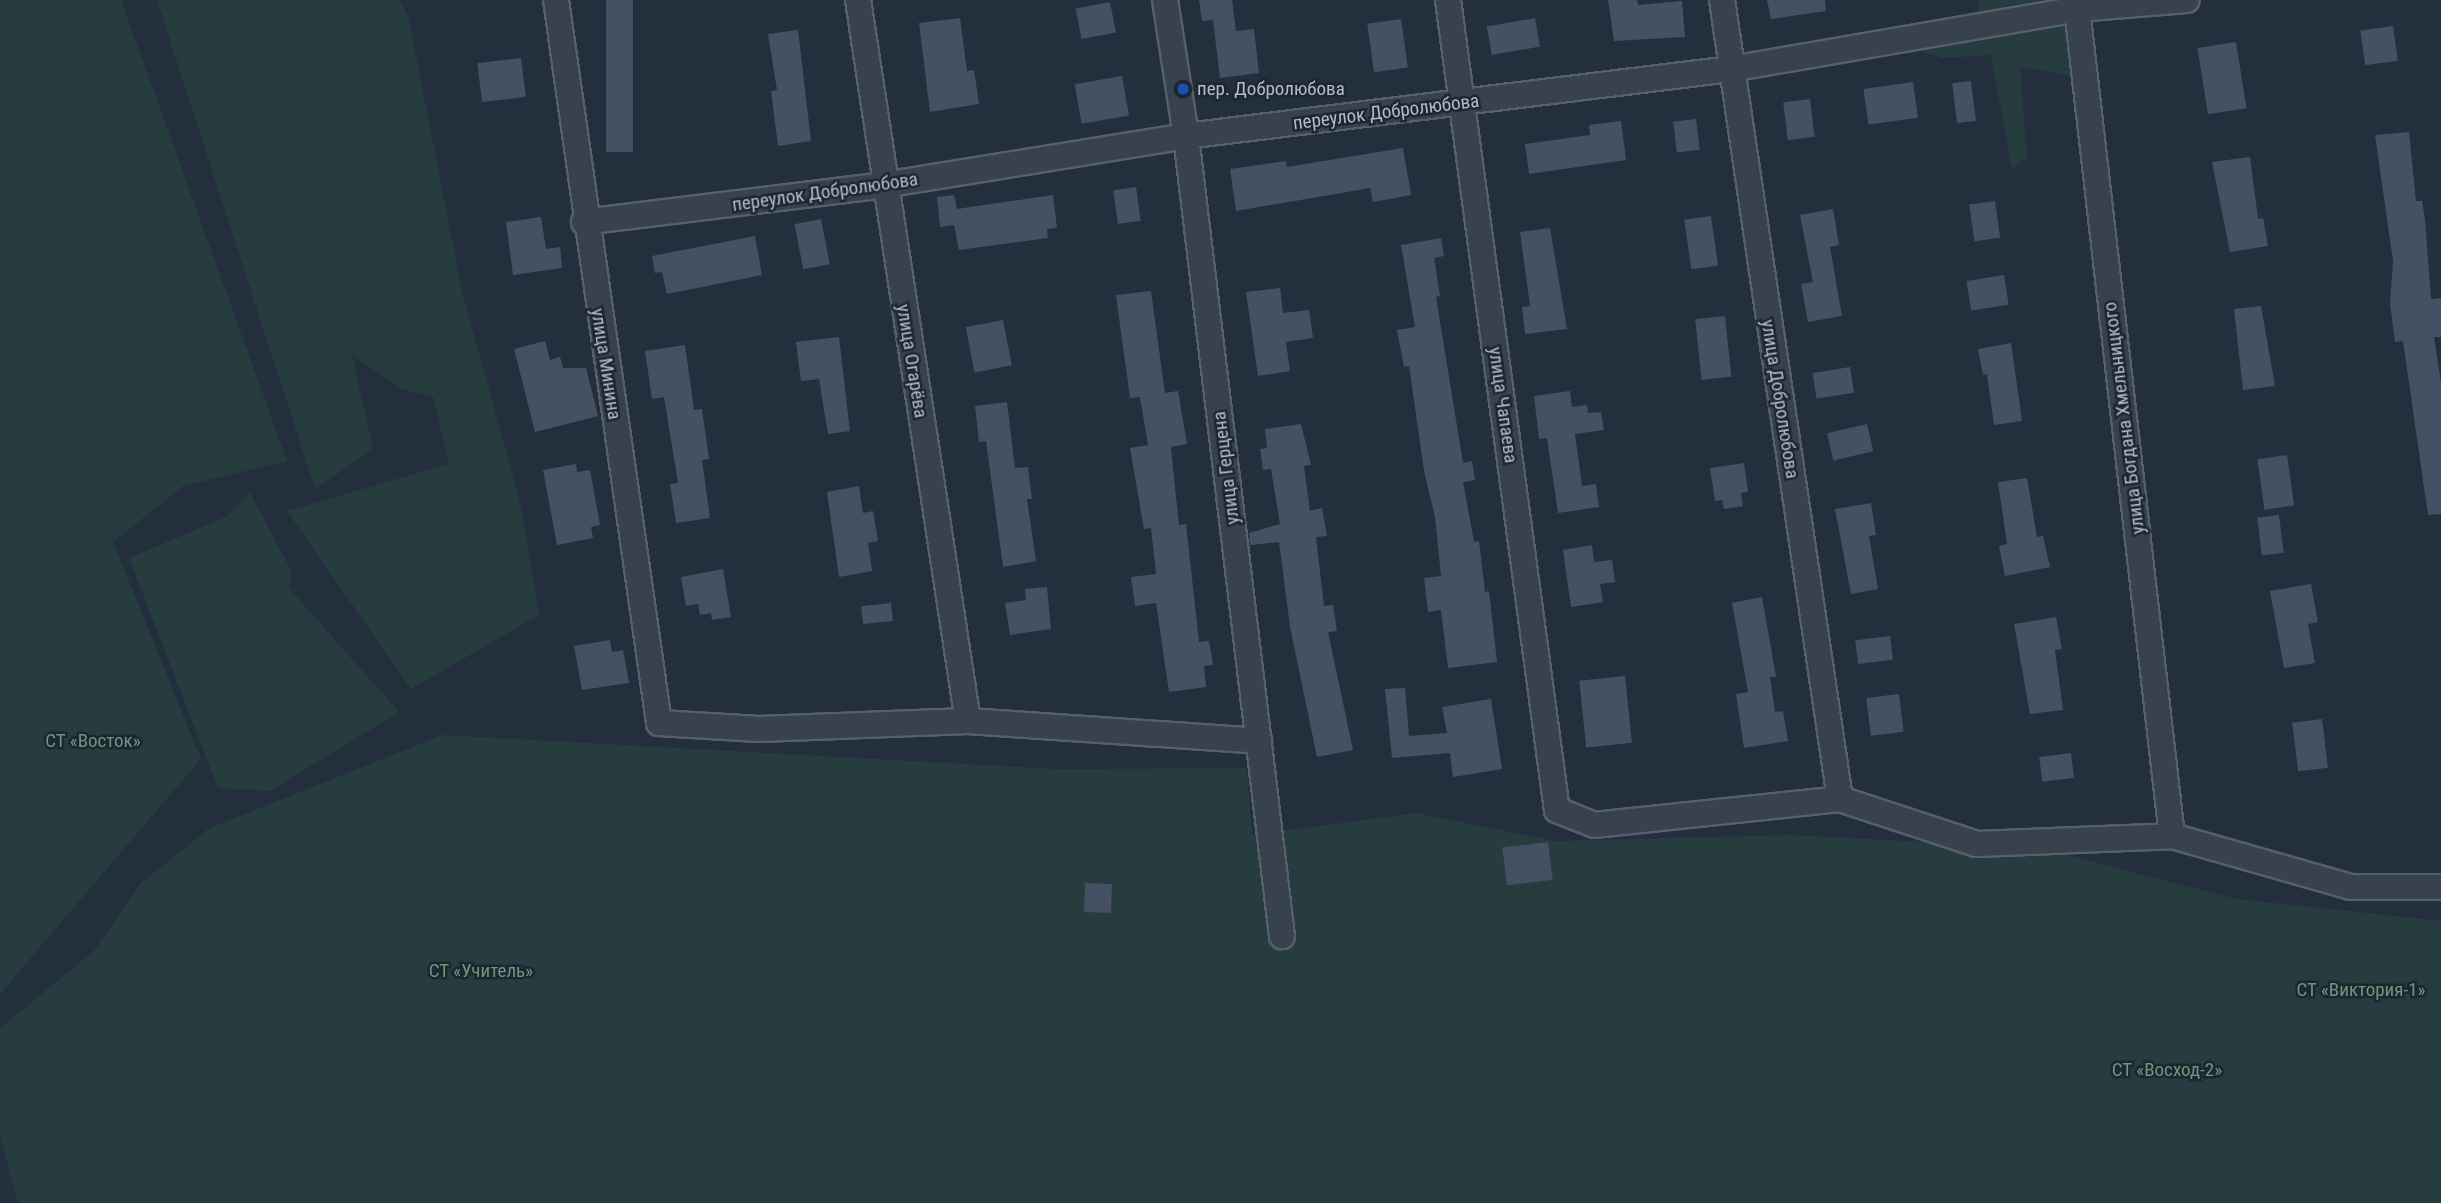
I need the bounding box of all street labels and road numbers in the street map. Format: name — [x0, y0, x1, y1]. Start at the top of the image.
street label: переулок Добролюбова — [1292, 89, 1480, 135]
street label: переулок Добролюбова — [731, 168, 919, 216]
street label: улица Богдана Хмельницкого — [2098, 301, 2150, 535]
street label: улица Огарёва — [892, 302, 932, 420]
street label: улица Минина — [586, 307, 626, 421]
street label: улица Добролюбова — [1756, 318, 1804, 480]
street label: улица Чапаева — [1484, 345, 1522, 465]
street label: улица Герцена — [1208, 410, 1244, 526]

